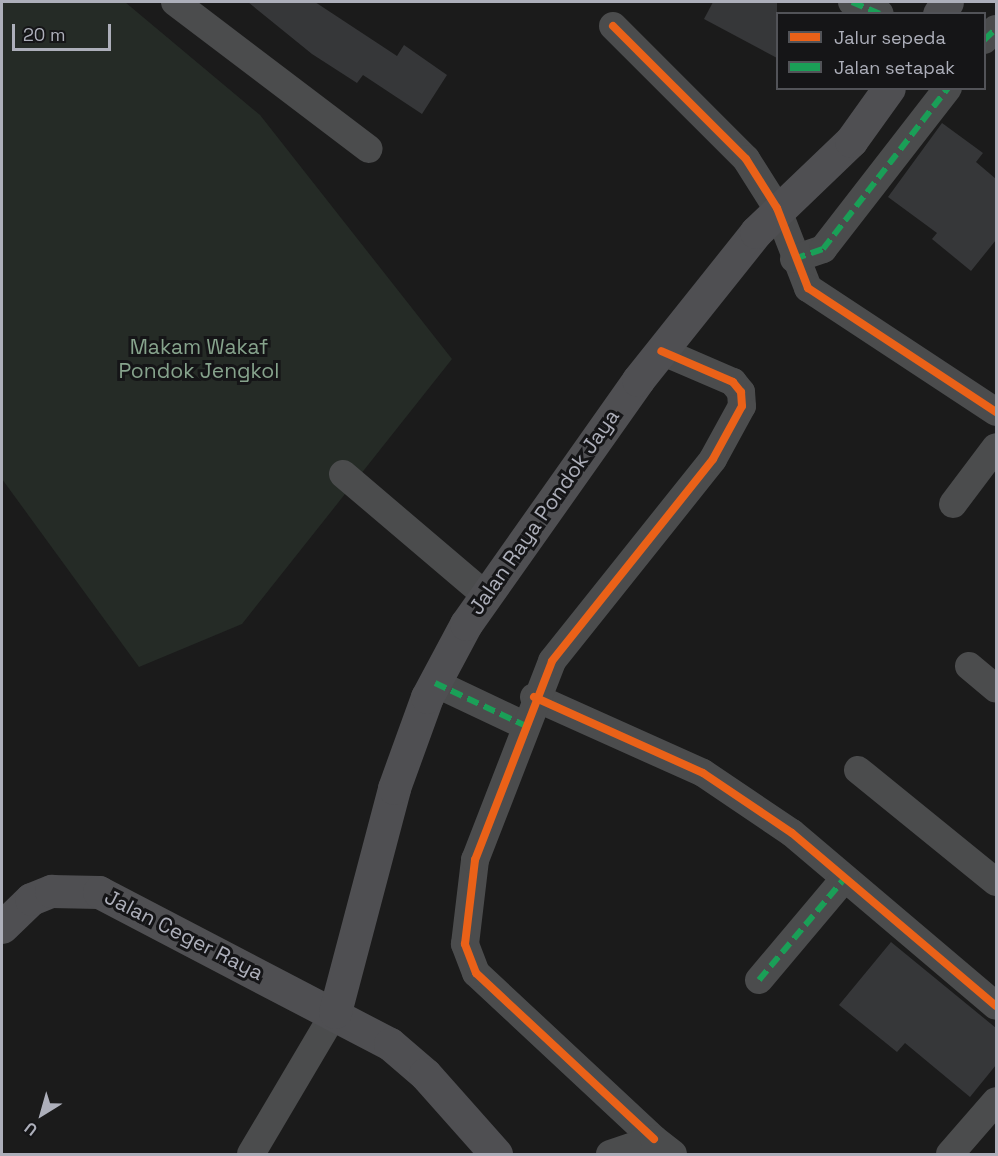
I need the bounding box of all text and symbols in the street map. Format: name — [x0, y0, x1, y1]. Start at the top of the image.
scale bar — [15, 12, 114, 50]
legend — [776, 12, 986, 90]
text: 20 m — [23, 23, 66, 46]
text: Jalur sepeda — [834, 26, 946, 49]
text: Jalan setapak — [834, 56, 955, 79]
park label: Makam Wakaf Pondok Jengkol — [119, 334, 279, 384]
street label: Jalan Raya Pondok Jaya — [463, 404, 625, 620]
street label: Jalan Ceger Raya — [100, 884, 268, 986]
north arrow — [12, 1084, 72, 1144]
text: U — [20, 1117, 41, 1140]

